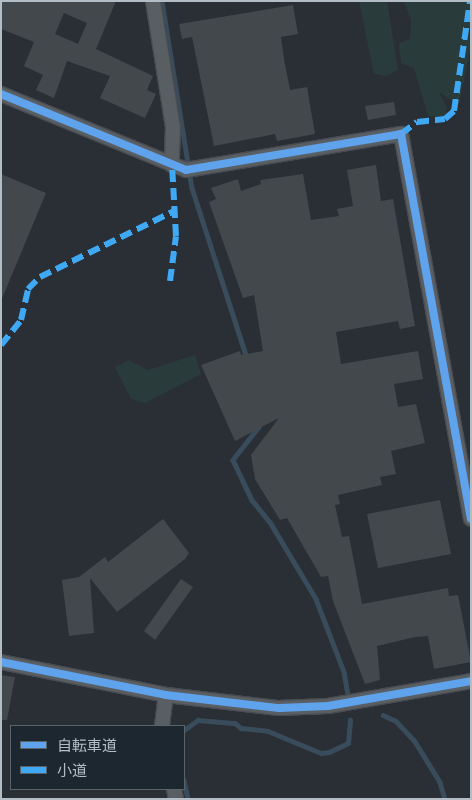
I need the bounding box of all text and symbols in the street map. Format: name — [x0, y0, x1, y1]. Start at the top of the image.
legend — [10, 725, 185, 790]
text: 自転車道 — [57, 737, 117, 756]
text: 小道 — [57, 762, 87, 781]

